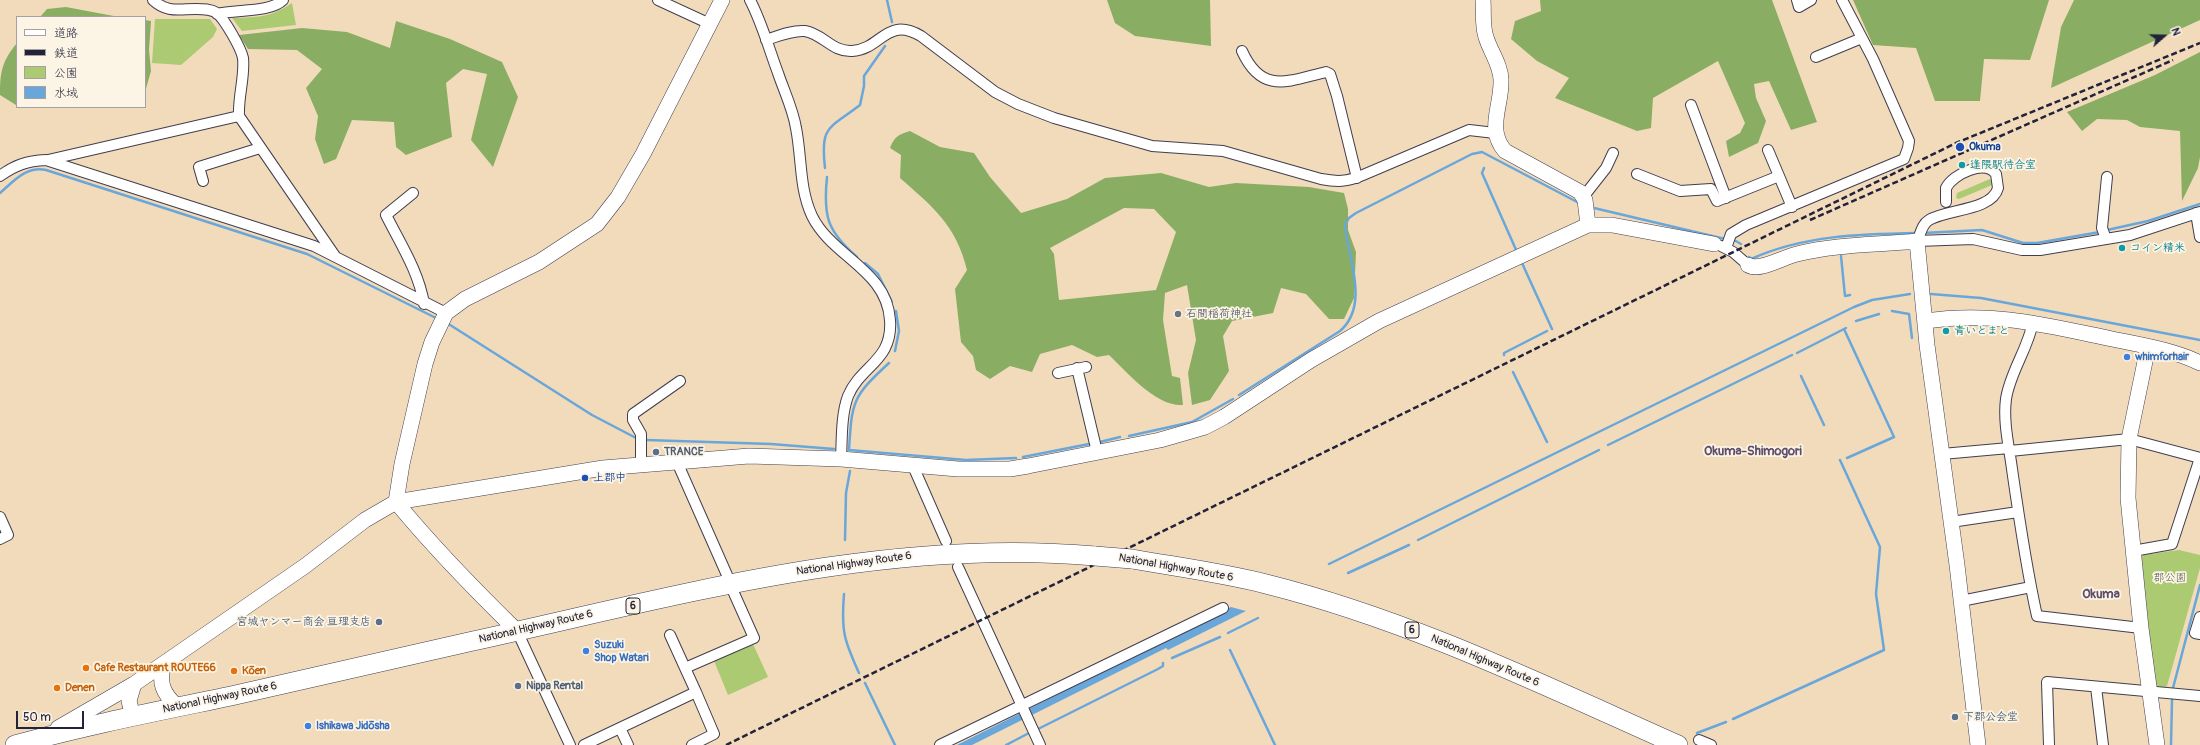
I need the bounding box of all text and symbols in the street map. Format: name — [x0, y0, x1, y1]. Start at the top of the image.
legend — [16, 16, 146, 108]
north arrow — [2144, 16, 2184, 56]
text: 道路 — [54, 26, 78, 41]
text: N — [2168, 26, 2183, 37]
text: 鉄道 — [54, 46, 78, 61]
text: 公園 — [54, 66, 78, 81]
text: 水域 — [54, 86, 78, 101]
place label: Okuma — [1969, 140, 2001, 154]
marker: Okuma — [1954, 141, 1966, 153]
place label: 逢隈駅待合室 — [1970, 158, 2036, 172]
marker: 逢隈駅待合室 — [1957, 160, 1967, 170]
place label: コイン精米 — [2130, 241, 2185, 255]
marker: コイン精米 — [2117, 243, 2127, 253]
place label: 石間稲荷神社 — [1186, 307, 1252, 321]
marker: 石間稲荷神社 — [1173, 309, 1183, 319]
place label: 青いとまと — [1954, 324, 2009, 338]
marker: 青いとまと — [1941, 326, 1951, 336]
place label: whimforhair — [2135, 350, 2189, 364]
marker: whimforhair — [2122, 352, 2132, 362]
district label: Okuma-Shimogori — [1704, 444, 1802, 460]
place label: TRANCE — [664, 445, 704, 459]
marker: TRANCE — [651, 447, 661, 457]
place label: 上郡中 — [593, 471, 626, 485]
marker: 上郡中 — [580, 473, 590, 483]
street label: National Highway Route 6 — [795, 549, 913, 579]
street label: National Highway Route 6 — [1117, 551, 1235, 585]
park label: 郡公園 — [2154, 571, 2186, 585]
district label: Okuma — [2082, 587, 2120, 603]
road number: 6 — [626, 598, 640, 614]
street label: National Highway Route 6 — [478, 607, 594, 647]
place label: 宮城ヤンマー商会 亘理支店 — [237, 615, 371, 629]
marker: 宮城ヤンマー商会 亘理支店 — [374, 617, 384, 627]
road number: 6 — [1405, 622, 1419, 638]
street label: National Highway Route 6 — [1429, 632, 1541, 690]
place label: Suzuki Shop Watari — [594, 638, 649, 664]
marker: Suzuki Shop Watari — [581, 646, 591, 656]
place label: Cafe Restaurant ROUTE66 — [94, 661, 216, 675]
marker: Cafe Restaurant ROUTE66 — [81, 663, 91, 673]
place label: Kōen — [242, 664, 266, 678]
marker: Kōen — [229, 666, 239, 676]
street label: National Highway Route 6 — [162, 679, 278, 717]
place label: Nippa Rental — [526, 679, 583, 693]
place label: Denen — [65, 681, 95, 695]
marker: Nippa Rental — [513, 681, 523, 691]
marker: Denen — [52, 683, 62, 693]
scale bar — [18, 703, 86, 729]
text: 50 m — [23, 710, 51, 725]
place label: 下郡公会堂 — [1963, 710, 2018, 724]
marker: 下郡公会堂 — [1950, 712, 1960, 722]
place label: Ishikawa Jidōsha — [316, 719, 390, 733]
marker: Ishikawa Jidōsha — [303, 721, 313, 731]

